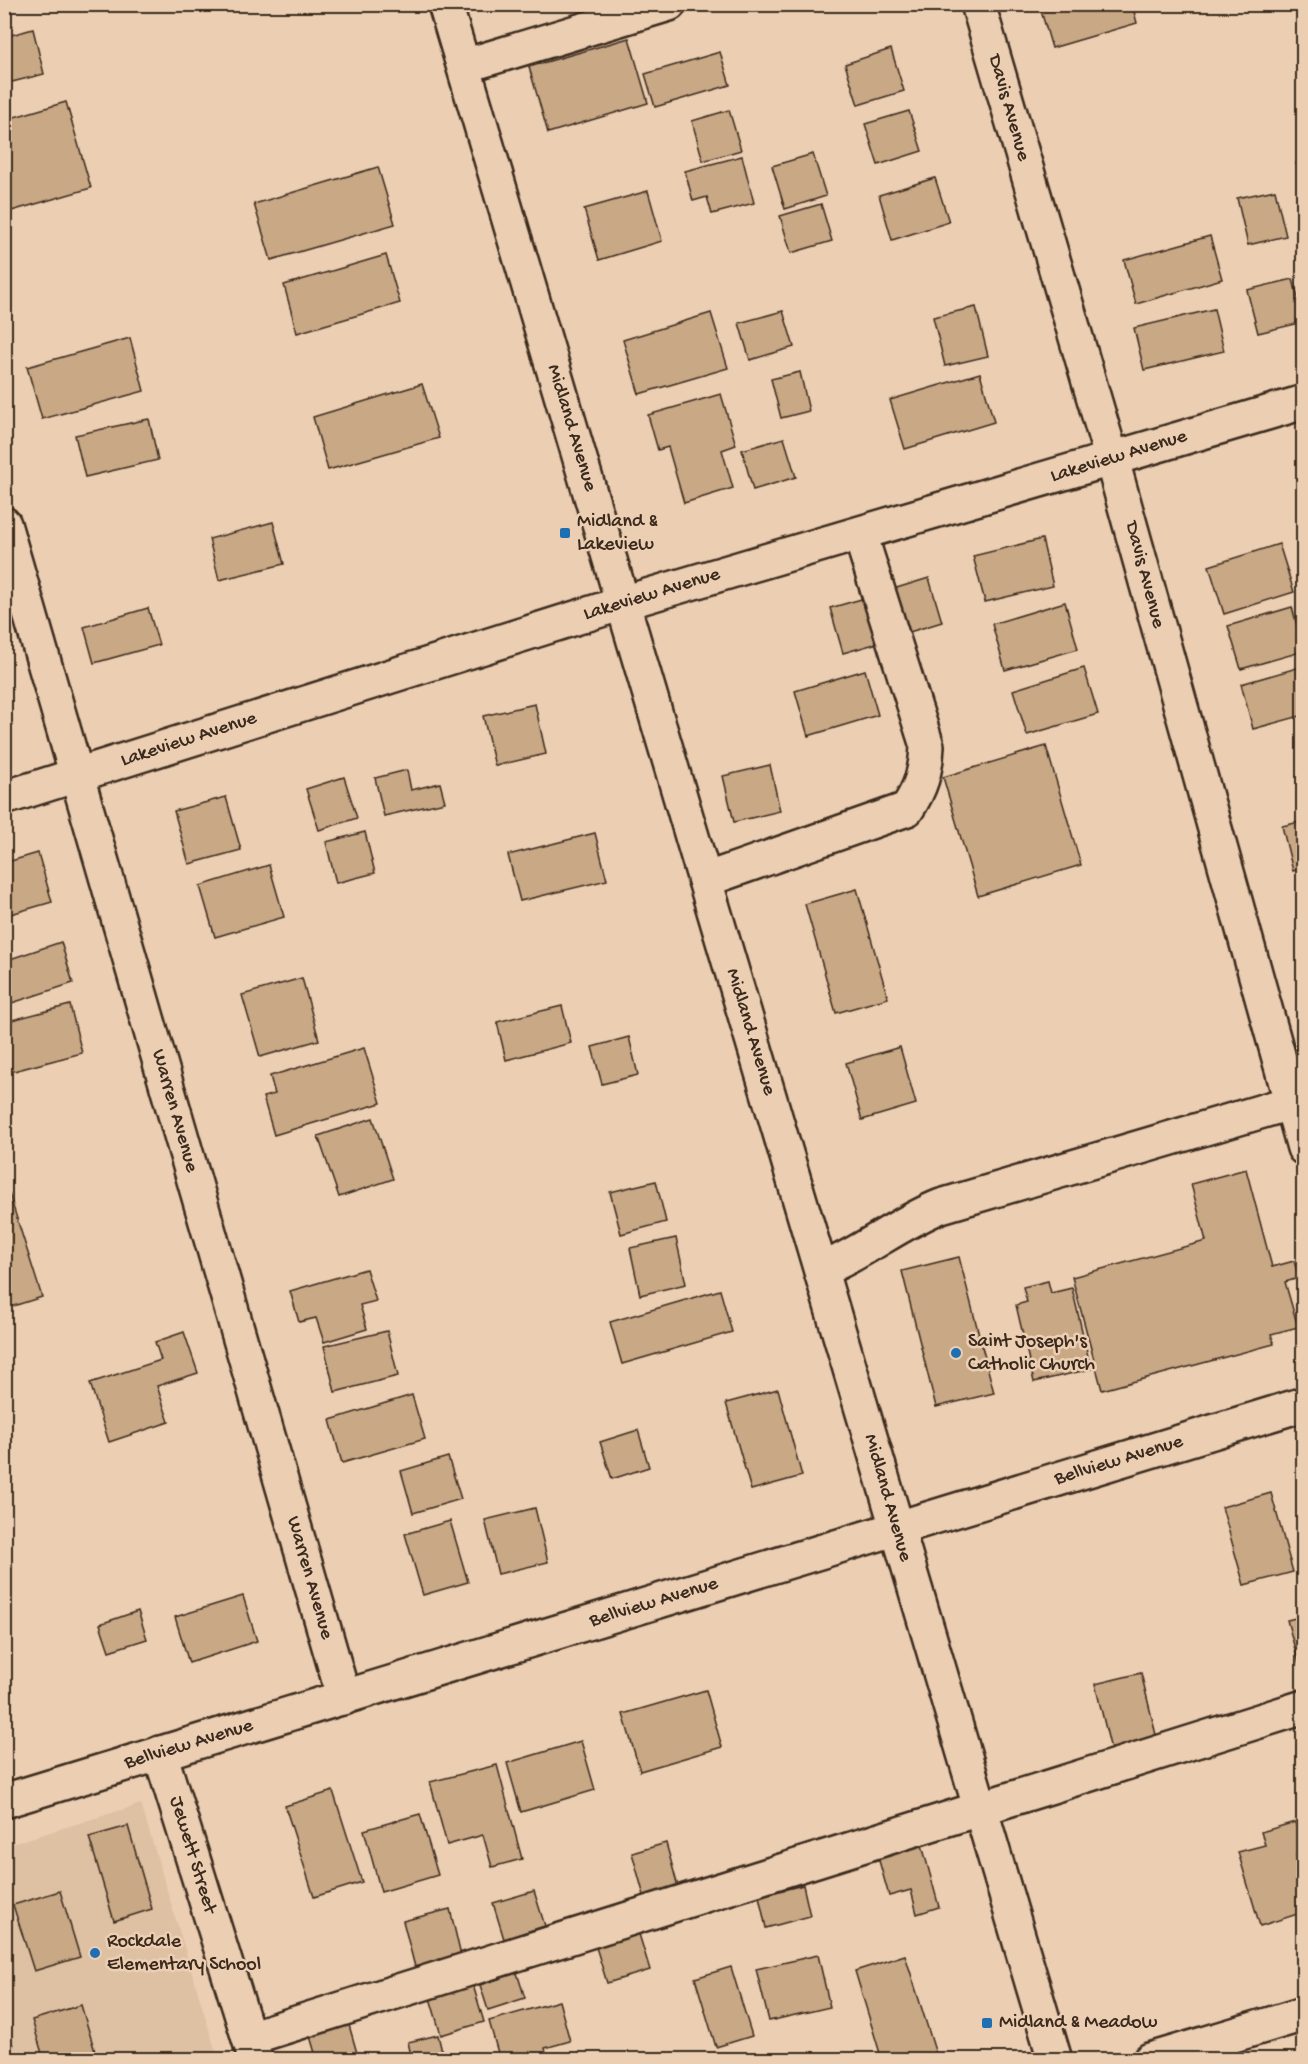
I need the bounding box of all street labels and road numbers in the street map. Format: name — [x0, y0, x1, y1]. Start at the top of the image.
street label: Davis Avenue — [981, 50, 1034, 164]
street label: Midland Avenue — [541, 362, 601, 495]
street label: Lakeview Avenue — [1048, 425, 1191, 489]
street label: Davis Avenue — [1118, 517, 1169, 632]
street label: Lakeview Avenue — [581, 563, 724, 627]
street label: Lakeview Avenue — [118, 707, 260, 773]
street label: Midland Avenue — [720, 966, 780, 1099]
street label: Warren Avenue — [145, 1047, 203, 1176]
street label: Bellview Avenue — [1051, 1430, 1187, 1492]
street label: Midland Avenue — [858, 1432, 916, 1565]
street label: Warren Avenue — [280, 1514, 338, 1643]
street label: Bellview Avenue — [586, 1572, 722, 1634]
street label: Bellview Avenue — [121, 1714, 257, 1776]
street label: Jewett Street — [163, 1794, 221, 1918]

